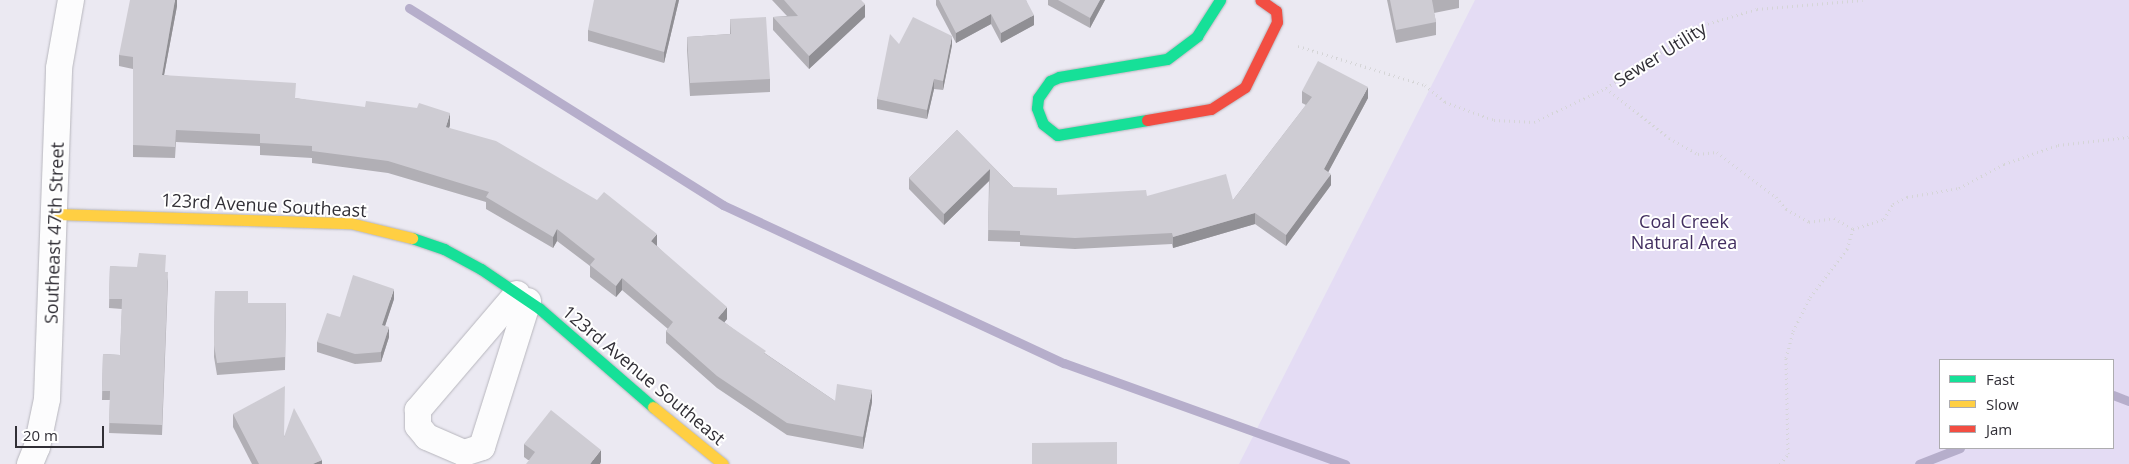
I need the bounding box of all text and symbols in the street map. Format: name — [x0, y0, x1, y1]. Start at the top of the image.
street label: Sewer Utility — [1610, 17, 1710, 91]
street label: Southeast 47th Street — [40, 142, 68, 324]
street label: 123rd Avenue Southeast — [161, 189, 367, 221]
park label: Coal Creek Natural Area — [1631, 211, 1737, 253]
street label: 123rd Avenue Southeast — [558, 301, 730, 449]
legend — [1939, 359, 2114, 449]
text: Fast — [1986, 369, 2015, 389]
text: Slow — [1986, 394, 2019, 414]
scale bar — [18, 416, 106, 448]
text: Jam — [1986, 419, 2012, 439]
text: 20 m — [23, 425, 58, 445]

